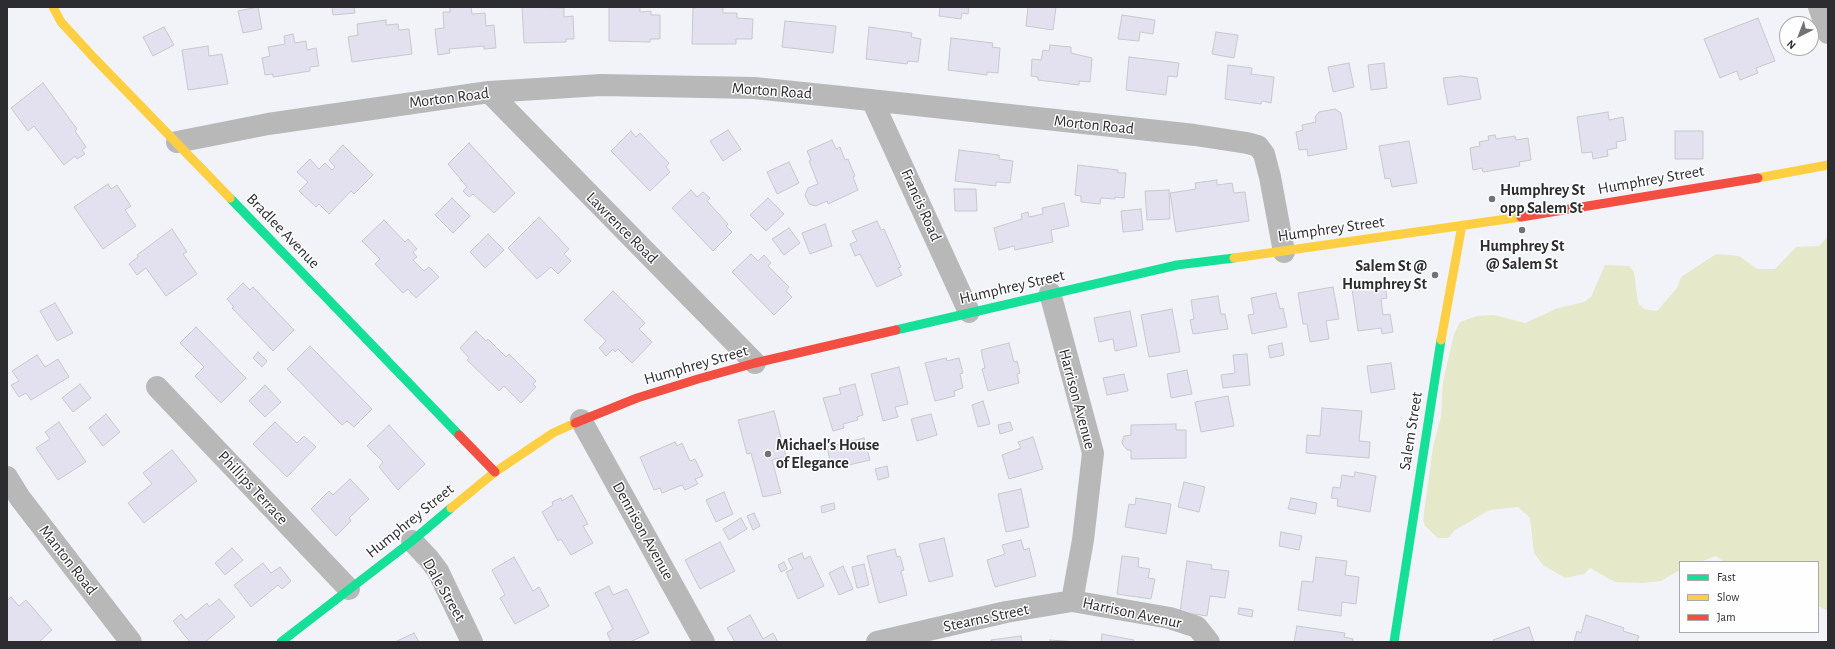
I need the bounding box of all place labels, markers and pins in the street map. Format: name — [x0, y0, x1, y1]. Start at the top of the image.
place label: Humphrey St opp Salem St — [1500, 180, 1585, 218]
marker: Humphrey St opp Salem St — [1487, 194, 1497, 204]
marker: Humphrey St @ Salem St — [1517, 225, 1527, 235]
place label: Humphrey St @ Salem St — [1480, 236, 1564, 274]
place label: Salem St @ Humphrey St — [1342, 256, 1427, 294]
marker: Salem St @ Humphrey St — [1430, 270, 1440, 280]
place label: Michael's House of Elegance — [776, 435, 879, 473]
marker: Michael's House of Elegance — [763, 449, 773, 459]

